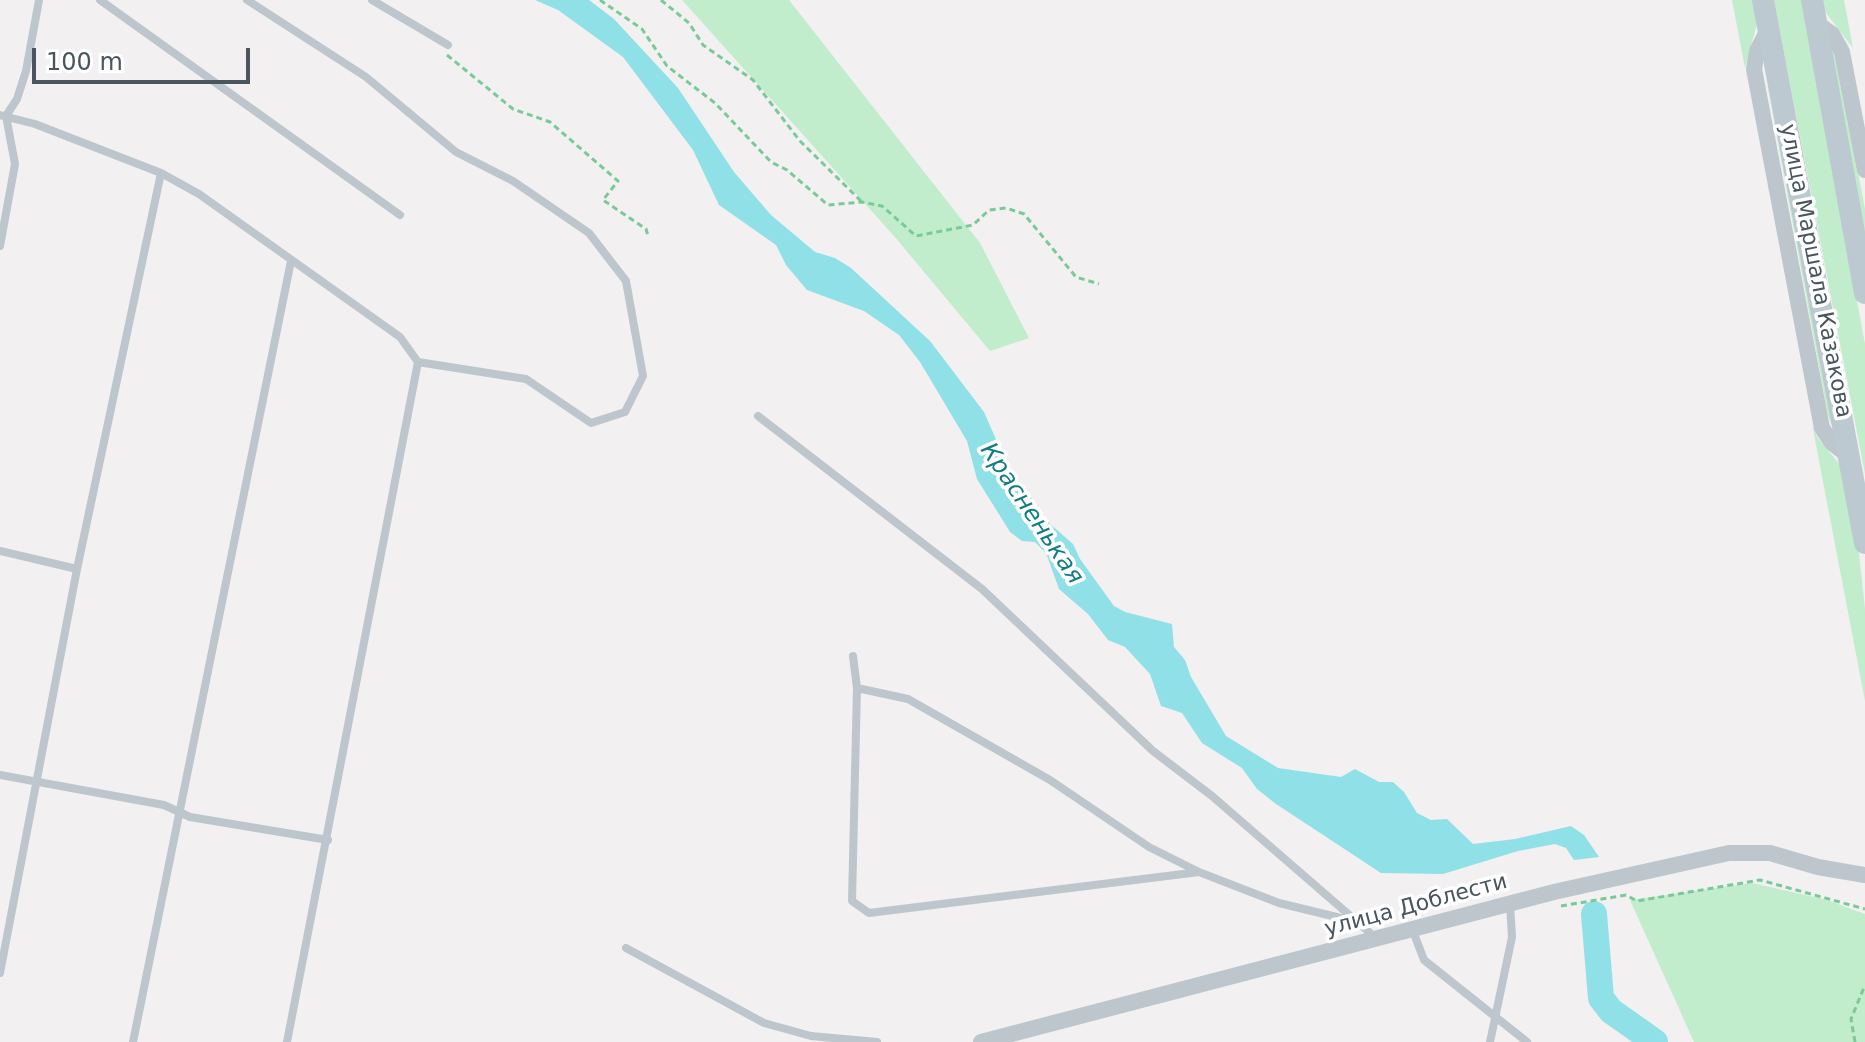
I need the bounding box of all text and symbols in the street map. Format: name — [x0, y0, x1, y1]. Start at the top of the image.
scale bar — [36, 32, 254, 82]
text: 100 m — [46, 48, 123, 76]
street label: улица Маршала Казакова — [1774, 122, 1856, 420]
water label: Красненькая — [973, 438, 1089, 590]
street label: улица Доблести — [1322, 869, 1510, 943]

